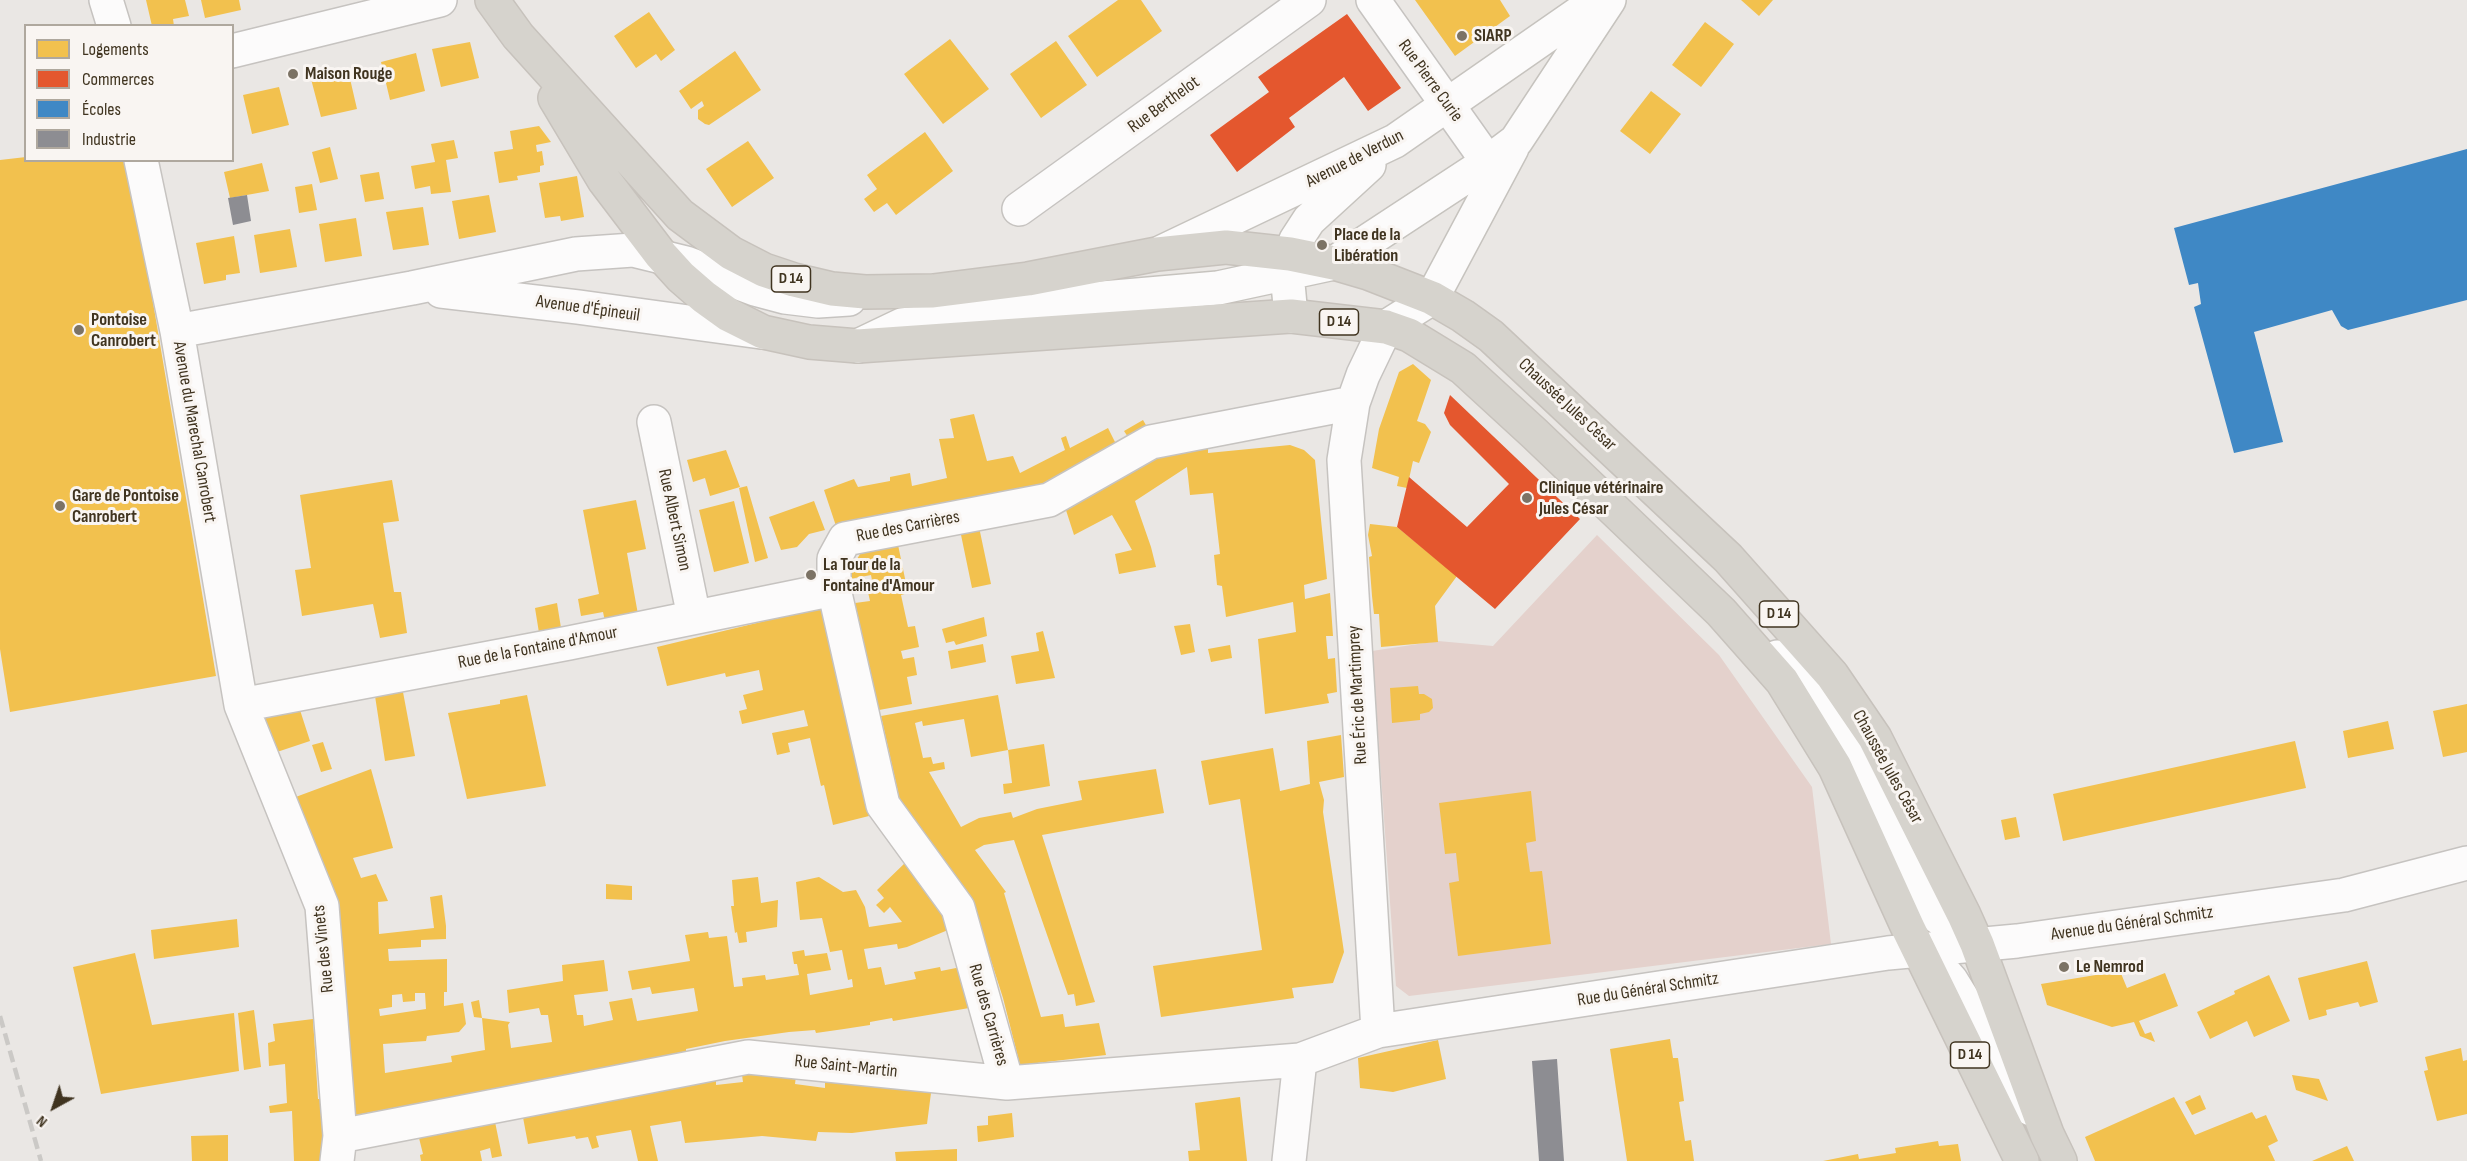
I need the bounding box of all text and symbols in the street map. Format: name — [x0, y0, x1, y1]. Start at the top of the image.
legend — [24, 24, 234, 162]
place label: SIARP — [1474, 25, 1512, 47]
marker: SIARP — [1455, 29, 1469, 43]
street label: Rue Pierre Curie — [1393, 36, 1467, 126]
text: Logements — [82, 39, 149, 60]
place label: Maison Rouge — [305, 63, 392, 85]
marker: Maison Rouge — [286, 67, 300, 81]
text: Commerces — [82, 69, 154, 90]
street label: Rue Berthelot — [1124, 72, 1204, 138]
text: Écoles — [82, 99, 121, 120]
street label: Avenue de Verdun — [1302, 125, 1408, 193]
text: Industrie — [82, 129, 136, 150]
place label: Place de la Libération — [1334, 224, 1401, 266]
marker: Place de la Libération — [1315, 238, 1329, 252]
road number: D 14 — [772, 266, 810, 292]
street label: Avenue d'Épineuil — [535, 291, 641, 327]
place label: Pontoise Canrobert — [91, 309, 156, 352]
road number: D 14 — [1320, 309, 1358, 335]
marker: Pontoise Canrobert — [72, 323, 86, 337]
street label: Avenue du Marechal Canrobert — [167, 340, 221, 524]
street label: Chaussée Jules César — [1513, 354, 1621, 456]
street label: Rue Albert Simon — [653, 467, 695, 573]
place label: Clinique vétérinaire Jules César — [1539, 477, 1664, 520]
place label: Gare de Pontoise Canrobert — [72, 485, 179, 528]
marker: Clinique vétérinaire Jules César — [1520, 491, 1534, 505]
marker: Gare de Pontoise Canrobert — [53, 499, 67, 513]
street label: Rue des Carrières — [854, 506, 962, 548]
place label: La Tour de la Fontaine d'Amour — [823, 554, 935, 596]
marker: La Tour de la Fontaine d'Amour — [804, 568, 818, 582]
road number: D 14 — [1760, 601, 1798, 627]
street label: Rue de la Fontaine d'Amour — [456, 622, 620, 674]
street label: Rue Éric de Martimprey — [1344, 625, 1372, 765]
street label: Chaussée Jules César — [1847, 707, 1927, 827]
street label: Avenue du Général Schmitz — [2050, 902, 2214, 946]
street label: Rue des Vinets — [309, 904, 339, 994]
place label: Le Nemrod — [2076, 956, 2144, 978]
marker: Le Nemrod — [2057, 960, 2071, 974]
street label: Rue des Carrières — [963, 962, 1013, 1068]
street label: Rue du Général Schmitz — [1576, 968, 1720, 1012]
road number: D 14 — [1950, 1042, 1990, 1068]
street label: Rue Saint-Martin — [793, 1051, 899, 1083]
north arrow — [24, 1077, 84, 1137]
text: N — [33, 1111, 51, 1131]

